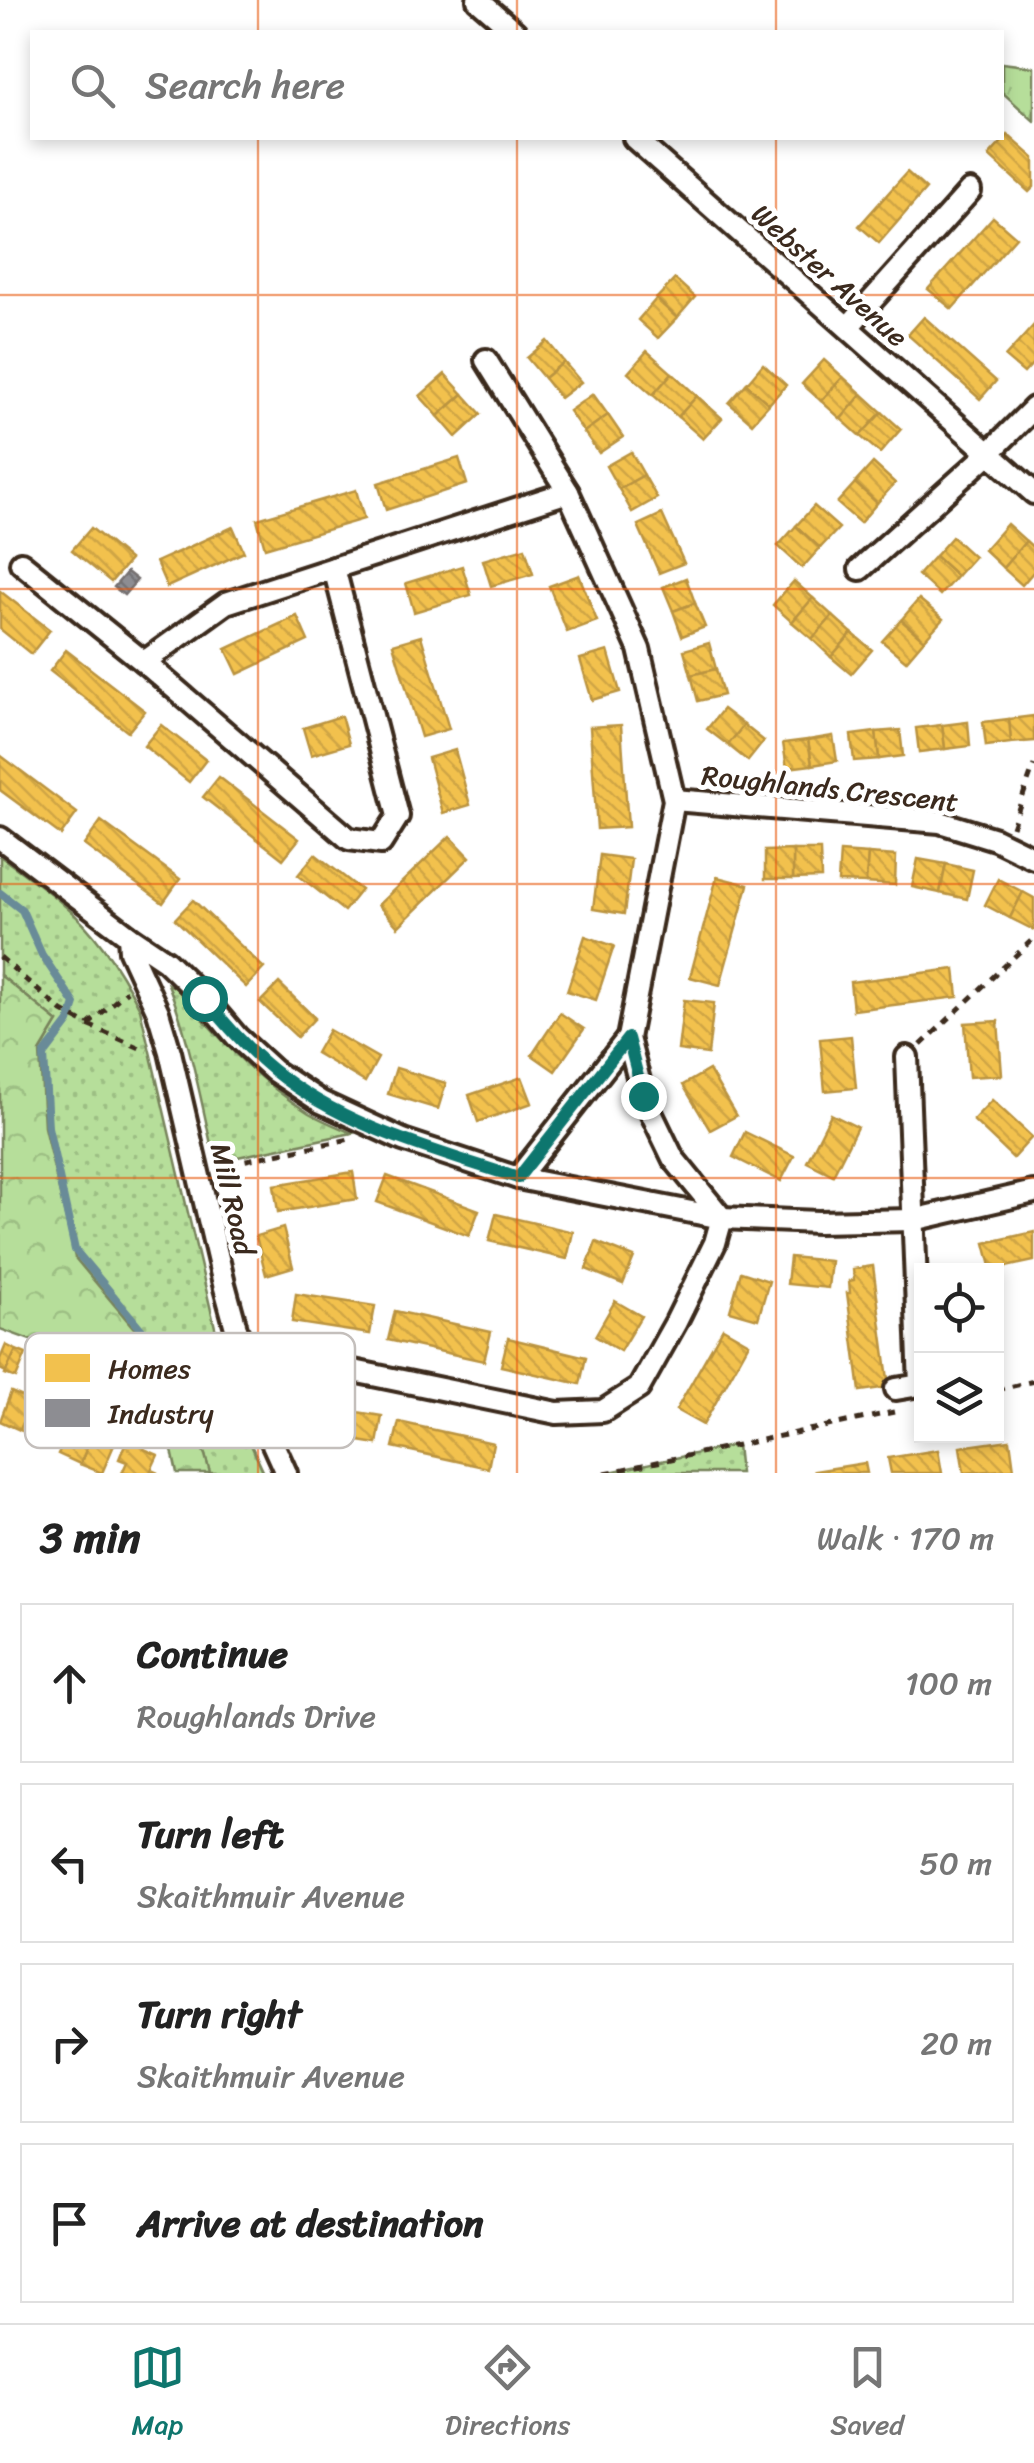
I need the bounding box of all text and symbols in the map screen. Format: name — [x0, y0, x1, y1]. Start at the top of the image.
search box — [30, 30, 1004, 140]
text: Search here — [145, 52, 345, 119]
icon: search — [65, 58, 120, 113]
street label: Webster Avenue — [740, 191, 920, 360]
street label: Roughlands Crescent — [699, 751, 961, 826]
route start — [182, 976, 228, 1022]
route end — [621, 1074, 667, 1120]
street label: Mill Road — [196, 1138, 270, 1262]
map controls — [914, 1263, 1004, 1443]
button: locate — [914, 1263, 1004, 1353]
legend — [25, 1333, 355, 1448]
text: Homes — [108, 1344, 191, 1393]
button: layers — [914, 1353, 1004, 1443]
text: Industry — [107, 1389, 214, 1438]
text: 3 min — [40, 1501, 140, 1575]
text: Walk · 170 m — [817, 1510, 994, 1567]
text: Continue — [137, 1621, 288, 1688]
text: 100 m — [905, 1655, 992, 1712]
icon: ahead — [42, 1656, 97, 1711]
text: Roughlands Drive — [137, 1688, 376, 1745]
text: Turn left — [137, 1801, 283, 1868]
text: 50 m — [919, 1835, 992, 1892]
icon: left — [42, 1836, 97, 1891]
text: Skaithmuir Avenue — [137, 1868, 405, 1925]
text: Turn right — [137, 1981, 302, 2048]
text: 20 m — [920, 2015, 992, 2072]
icon: right — [42, 2016, 97, 2071]
text: Skaithmuir Avenue — [137, 2048, 405, 2105]
text: Arrive at destination — [137, 2190, 484, 2257]
icon: arrive — [42, 2196, 97, 2251]
tab: Map — [130, 2340, 185, 2449]
tab: Directions — [445, 2340, 570, 2449]
tab: Saved — [830, 2340, 904, 2449]

